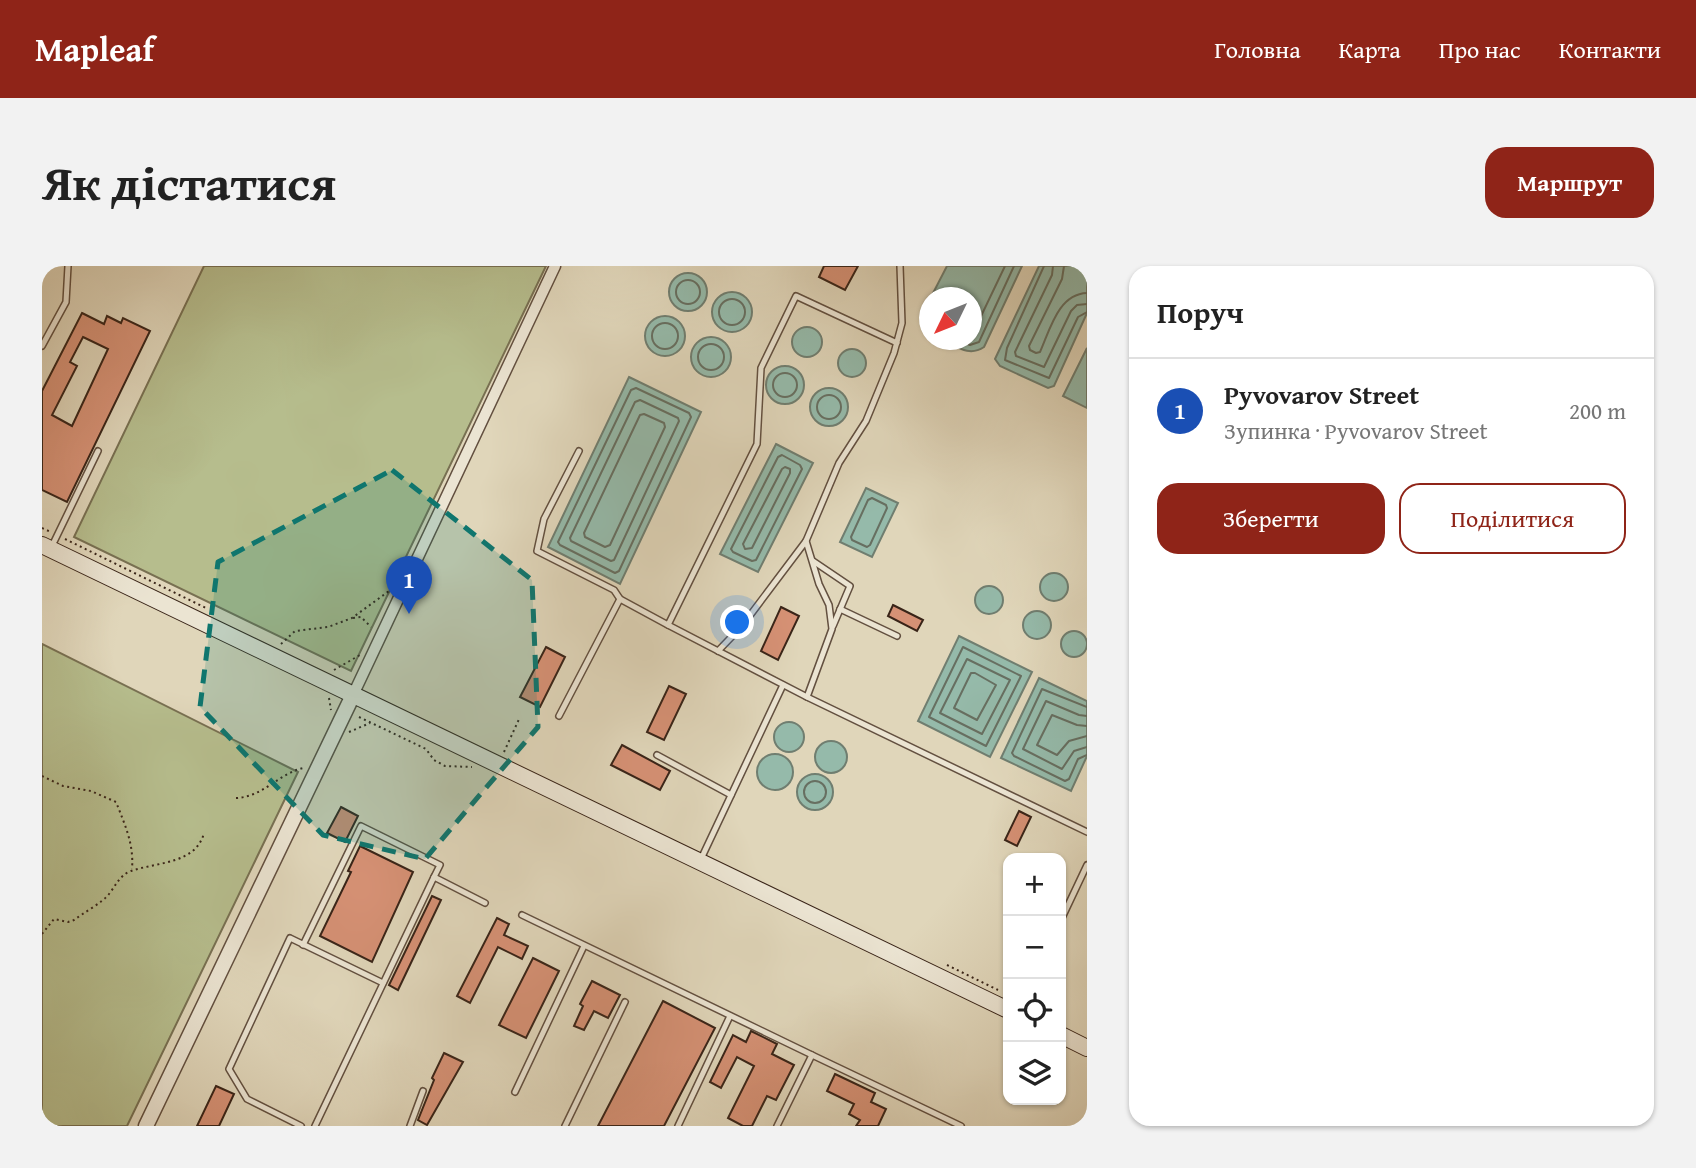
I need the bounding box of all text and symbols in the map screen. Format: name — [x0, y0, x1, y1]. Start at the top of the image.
text: Mapleaf — [35, 25, 154, 73]
text: Головна — [1214, 32, 1301, 67]
text: Карта — [1339, 32, 1401, 67]
text: Про нас — [1439, 32, 1521, 67]
text: Контакти — [1559, 32, 1661, 67]
text: Як дістатися — [42, 146, 336, 218]
button: Маршрут — [1485, 147, 1654, 218]
north arrow — [919, 287, 982, 350]
text: Поруч — [1157, 290, 1244, 334]
text: Pyvovarov Street — [1224, 375, 1419, 414]
text: 1 — [1174, 394, 1186, 427]
text: 200 m — [1569, 394, 1626, 427]
text: Зупинка · Pyvovarov Street — [1224, 414, 1488, 447]
button: Зберегти — [1157, 483, 1385, 554]
button: Поділитися — [1399, 483, 1626, 554]
pin: 1 — [386, 556, 432, 614]
your location — [720, 605, 754, 639]
map controls — [1003, 853, 1066, 1105]
button: + — [1003, 853, 1066, 916]
button: − — [1003, 916, 1066, 979]
button: locate — [1003, 979, 1066, 1042]
button: layers — [1003, 1042, 1066, 1105]

